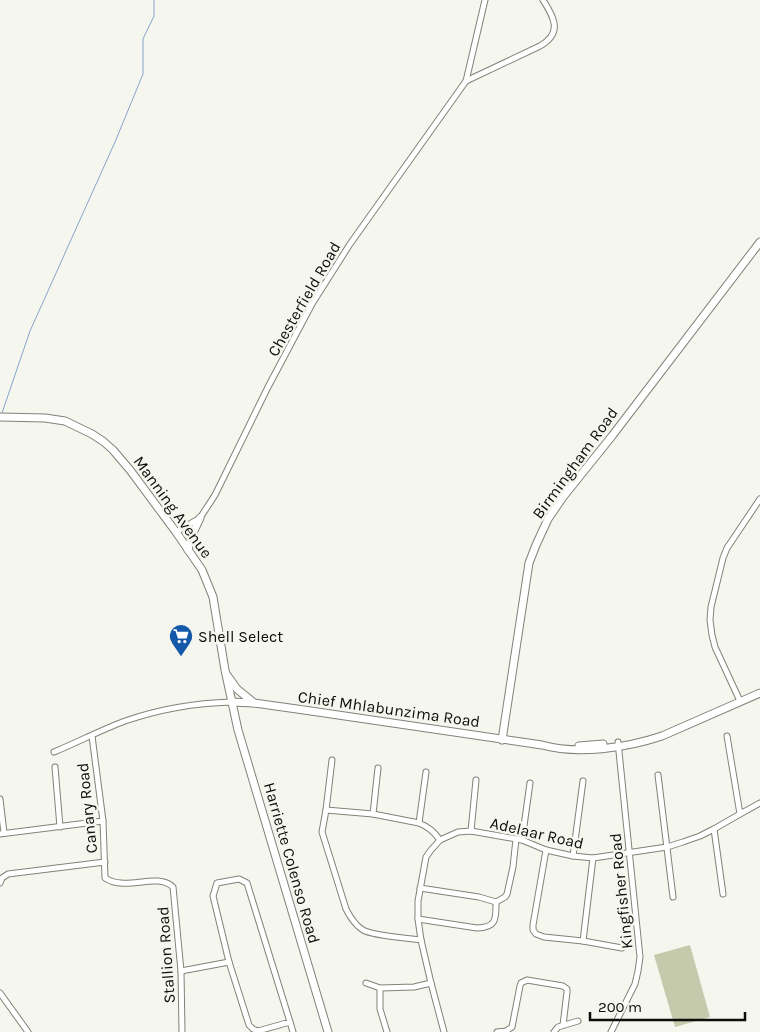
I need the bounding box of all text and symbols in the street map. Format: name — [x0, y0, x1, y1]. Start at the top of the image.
street label: Chesterfield Road — [263, 238, 345, 360]
street label: Birmingham Road — [528, 404, 622, 522]
street label: Manning Avenue — [130, 452, 216, 562]
supermarket icon: Shell Select — [168, 623, 194, 657]
place label: Shell Select — [198, 627, 283, 646]
street label: Chief Mhlabunzima Road — [297, 687, 481, 731]
street label: Canary Road — [73, 762, 101, 854]
street label: Harriette Colenso Road — [260, 780, 324, 946]
street label: Adelaar Road — [488, 813, 586, 853]
street label: Kingfisher Road — [605, 832, 637, 950]
street label: Stallion Road — [153, 906, 179, 1004]
scale bar — [590, 990, 745, 1022]
text: 200 m — [598, 998, 642, 1016]

